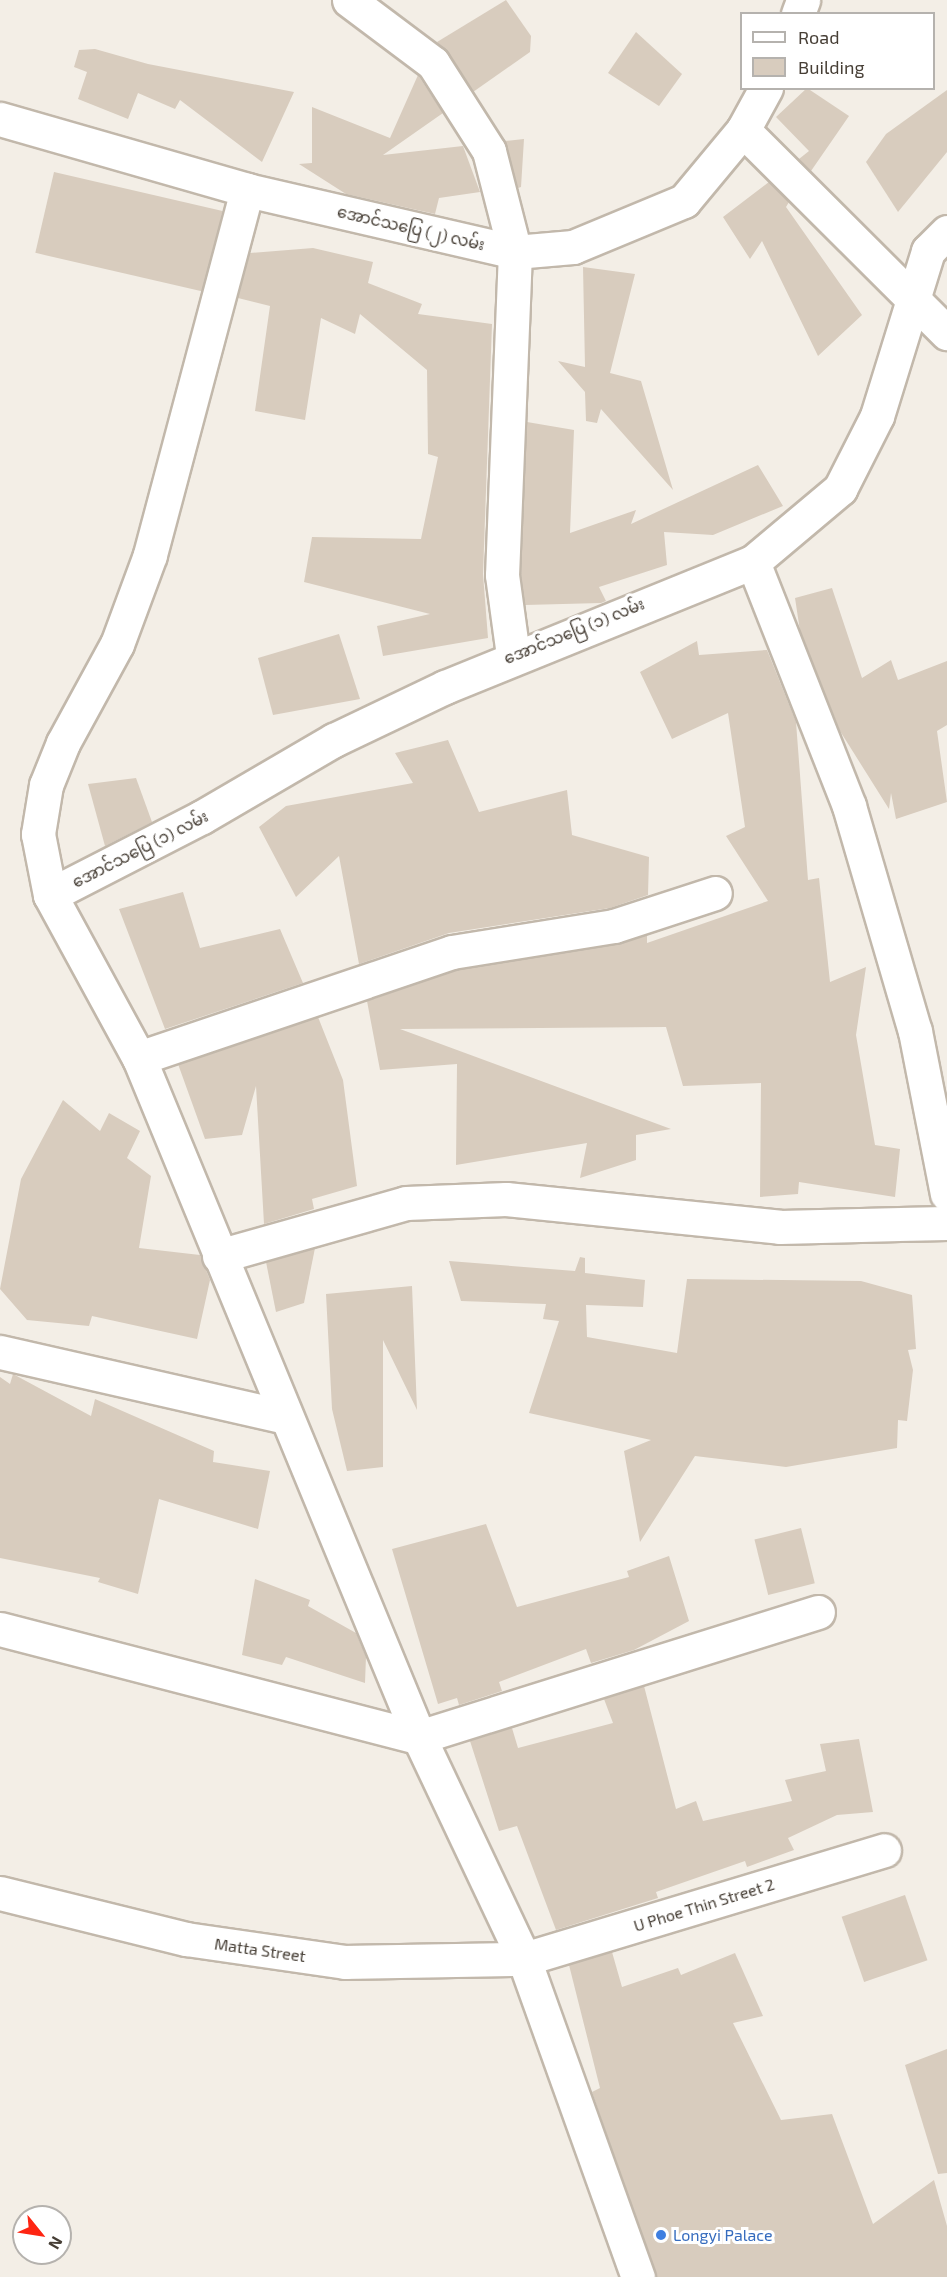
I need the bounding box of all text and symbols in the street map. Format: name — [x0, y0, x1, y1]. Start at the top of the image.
legend — [740, 12, 935, 90]
text: Road — [798, 26, 839, 48]
text: Building — [798, 56, 865, 78]
street label: အောင်သပြေ (၂) လမ်း — [335, 202, 487, 254]
street label: အောင်သပြေ (၁) လမ်း — [501, 594, 647, 668]
street label: အောင်သပြေ (၁) လမ်း — [69, 806, 211, 892]
street label: U Phoe Thin Street 2 — [631, 1874, 777, 1936]
street label: Matta Street — [213, 1934, 307, 1966]
north arrow — [12, 2205, 72, 2265]
place label: Longyi Palace — [673, 2225, 772, 2245]
marker: Longyi Palace — [654, 2228, 668, 2242]
text: N — [45, 2233, 67, 2253]

